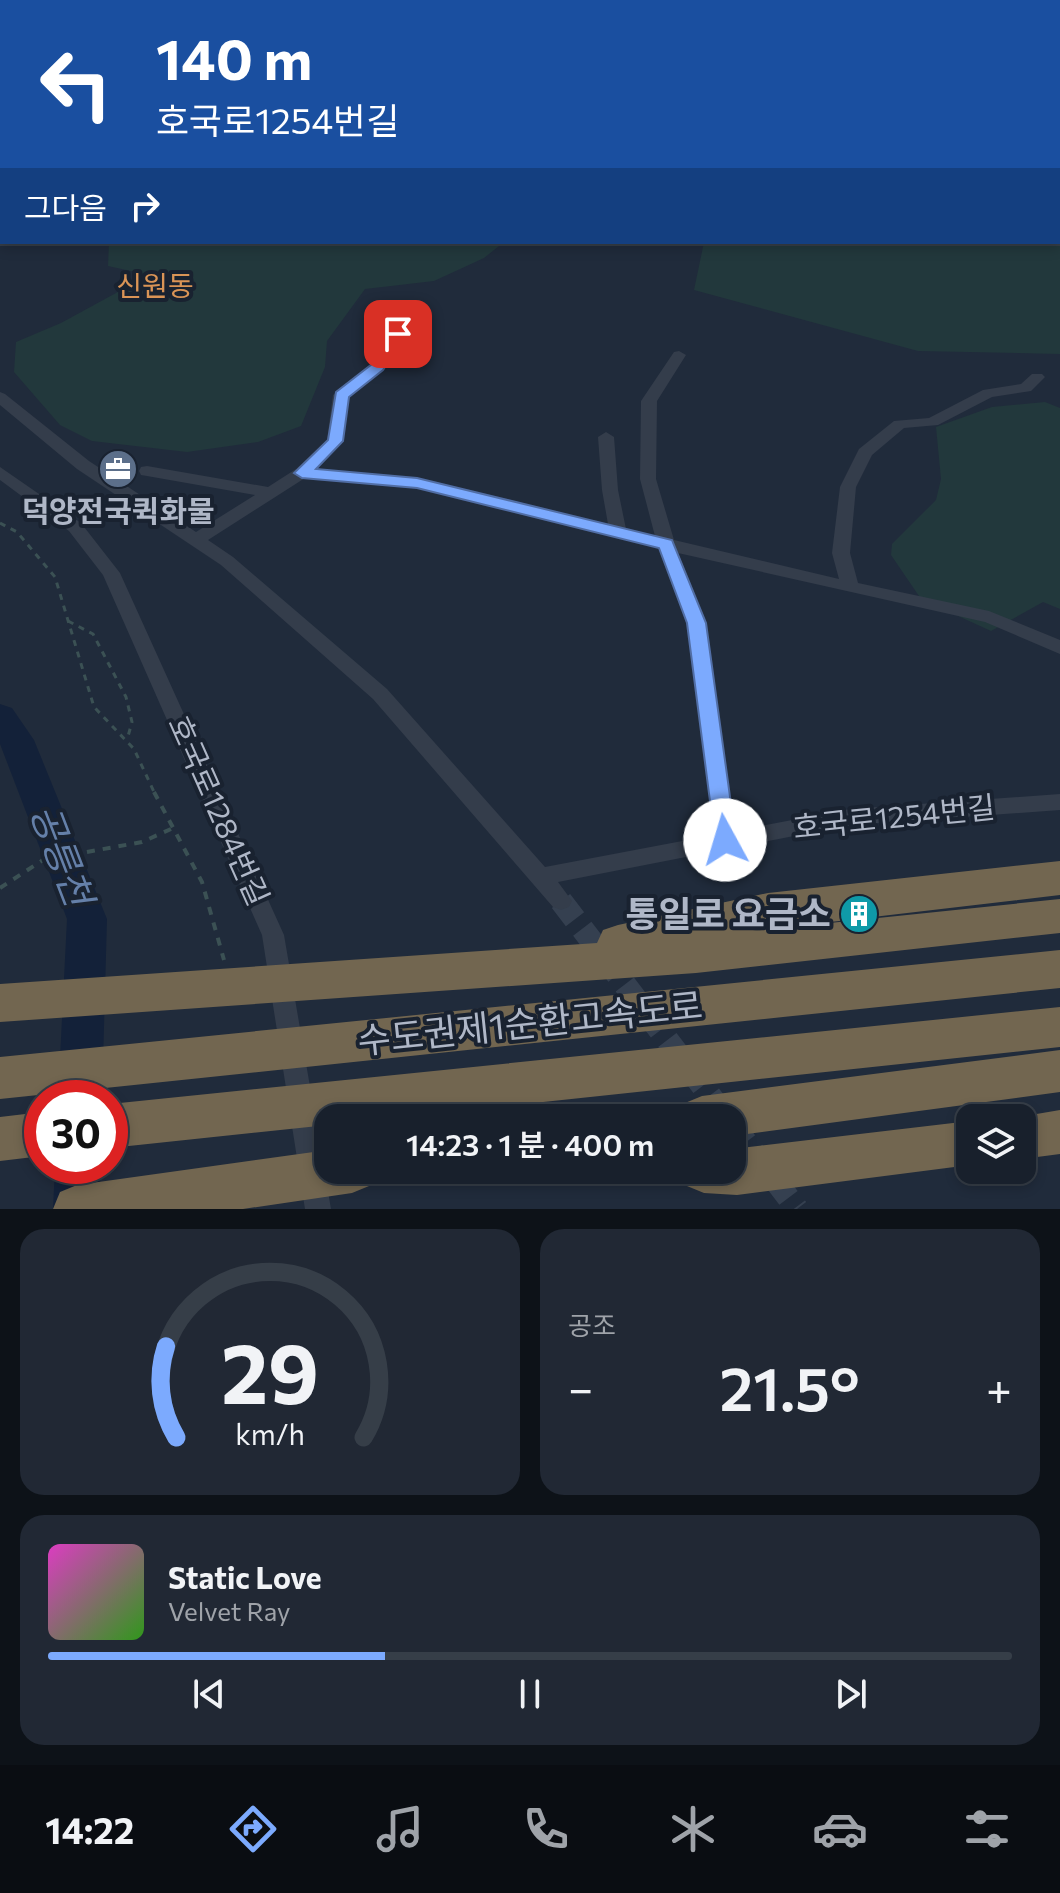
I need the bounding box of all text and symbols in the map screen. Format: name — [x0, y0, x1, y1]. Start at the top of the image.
text: 140 m — [156, 23, 312, 92]
icon: left — [24, 32, 128, 136]
text: 호국로1254번길 — [156, 97, 399, 141]
icon: right — [123, 184, 167, 228]
text: 그다음 — [24, 188, 107, 225]
district label: 신원동 — [116, 268, 194, 302]
pin — [364, 300, 432, 368]
icon: arrive — [376, 312, 420, 356]
office icon: 덕양전국퀵화물 — [97, 448, 139, 490]
place label: 덕양전국퀵화물 — [21, 491, 215, 528]
street label: 호국로1284번길 — [162, 709, 279, 911]
street label: 호국로1254번길 — [791, 787, 996, 845]
water label: 공릉천 — [23, 797, 106, 915]
position arrow — [683, 798, 767, 882]
place label: 통일로 요금소 — [625, 890, 831, 934]
building icon: 통일로 요금소 — [838, 893, 880, 935]
street label: 수도권제1순환고속도로 — [355, 981, 704, 1061]
speed limit sign: 30 — [24, 1080, 128, 1184]
map controls — [956, 1104, 1036, 1184]
button: layers — [956, 1104, 1036, 1184]
text: 14:23 · 1 분 · 400 m — [406, 1125, 654, 1162]
text: 공조 — [568, 1309, 616, 1340]
text: 29 — [221, 1319, 319, 1421]
text: 21.5° — [719, 1350, 860, 1423]
text: − — [568, 1360, 593, 1414]
text: + — [986, 1360, 1012, 1414]
text: km/h — [235, 1416, 305, 1451]
text: Static Love — [168, 1558, 322, 1595]
text: Velvet Ray — [168, 1595, 291, 1626]
icon: previous — [187, 1672, 231, 1716]
icon: pause — [508, 1672, 552, 1716]
icon: next — [829, 1672, 873, 1716]
icon: directions — [225, 1801, 281, 1857]
icon: music — [372, 1801, 428, 1857]
icon: phone — [518, 1801, 574, 1857]
icon: climate — [665, 1801, 721, 1857]
icon: car — [812, 1801, 868, 1857]
icon: filters — [959, 1801, 1015, 1857]
text: 14:22 — [45, 1807, 134, 1851]

